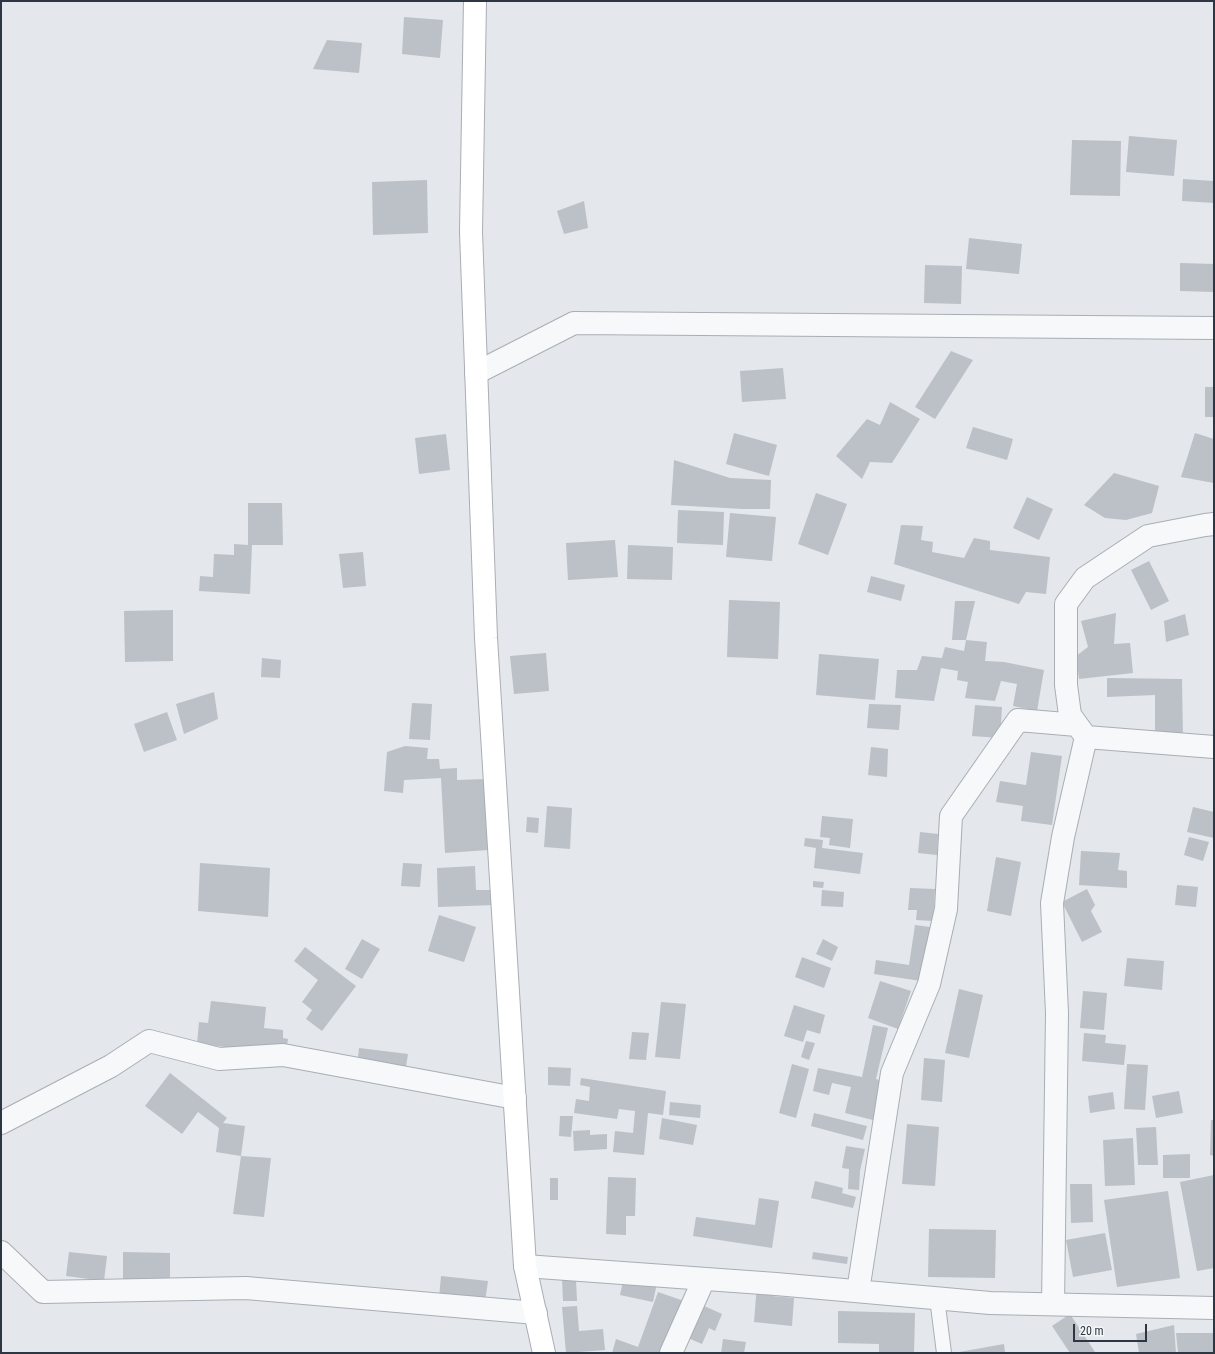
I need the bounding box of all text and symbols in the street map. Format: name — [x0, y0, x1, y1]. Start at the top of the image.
scale bar — [1075, 1316, 1149, 1342]
text: 20 m — [1080, 1324, 1104, 1338]

